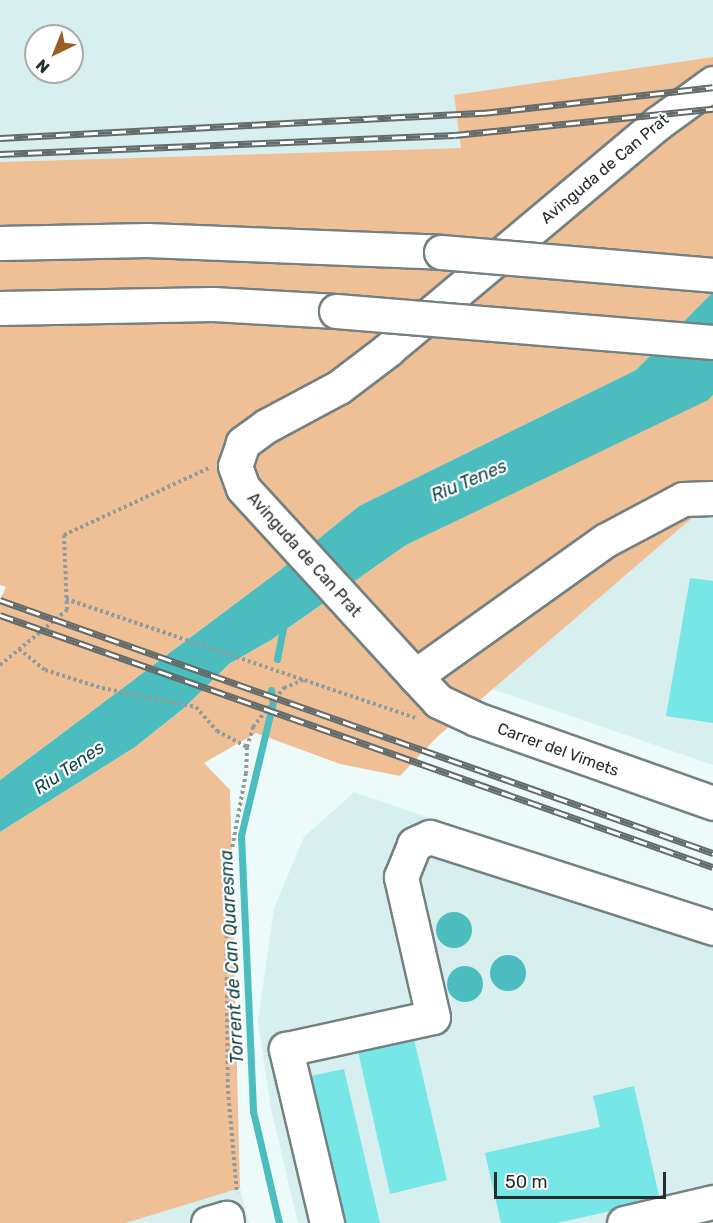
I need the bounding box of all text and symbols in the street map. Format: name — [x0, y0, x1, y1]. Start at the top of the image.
north arrow — [24, 24, 84, 84]
text: N — [32, 55, 53, 77]
street label: Avinguda de Can Prat — [537, 110, 673, 228]
water label: Riu Tenes — [428, 455, 510, 507]
street label: Avinguda de Can Prat — [243, 489, 365, 621]
street label: Carrer del Vimets — [494, 719, 622, 781]
water label: Riu Tenes — [30, 737, 108, 799]
water label: Torrent de Can Quaresma — [216, 849, 248, 1065]
scale bar — [497, 1160, 670, 1198]
text: 50 m — [505, 1171, 548, 1193]

